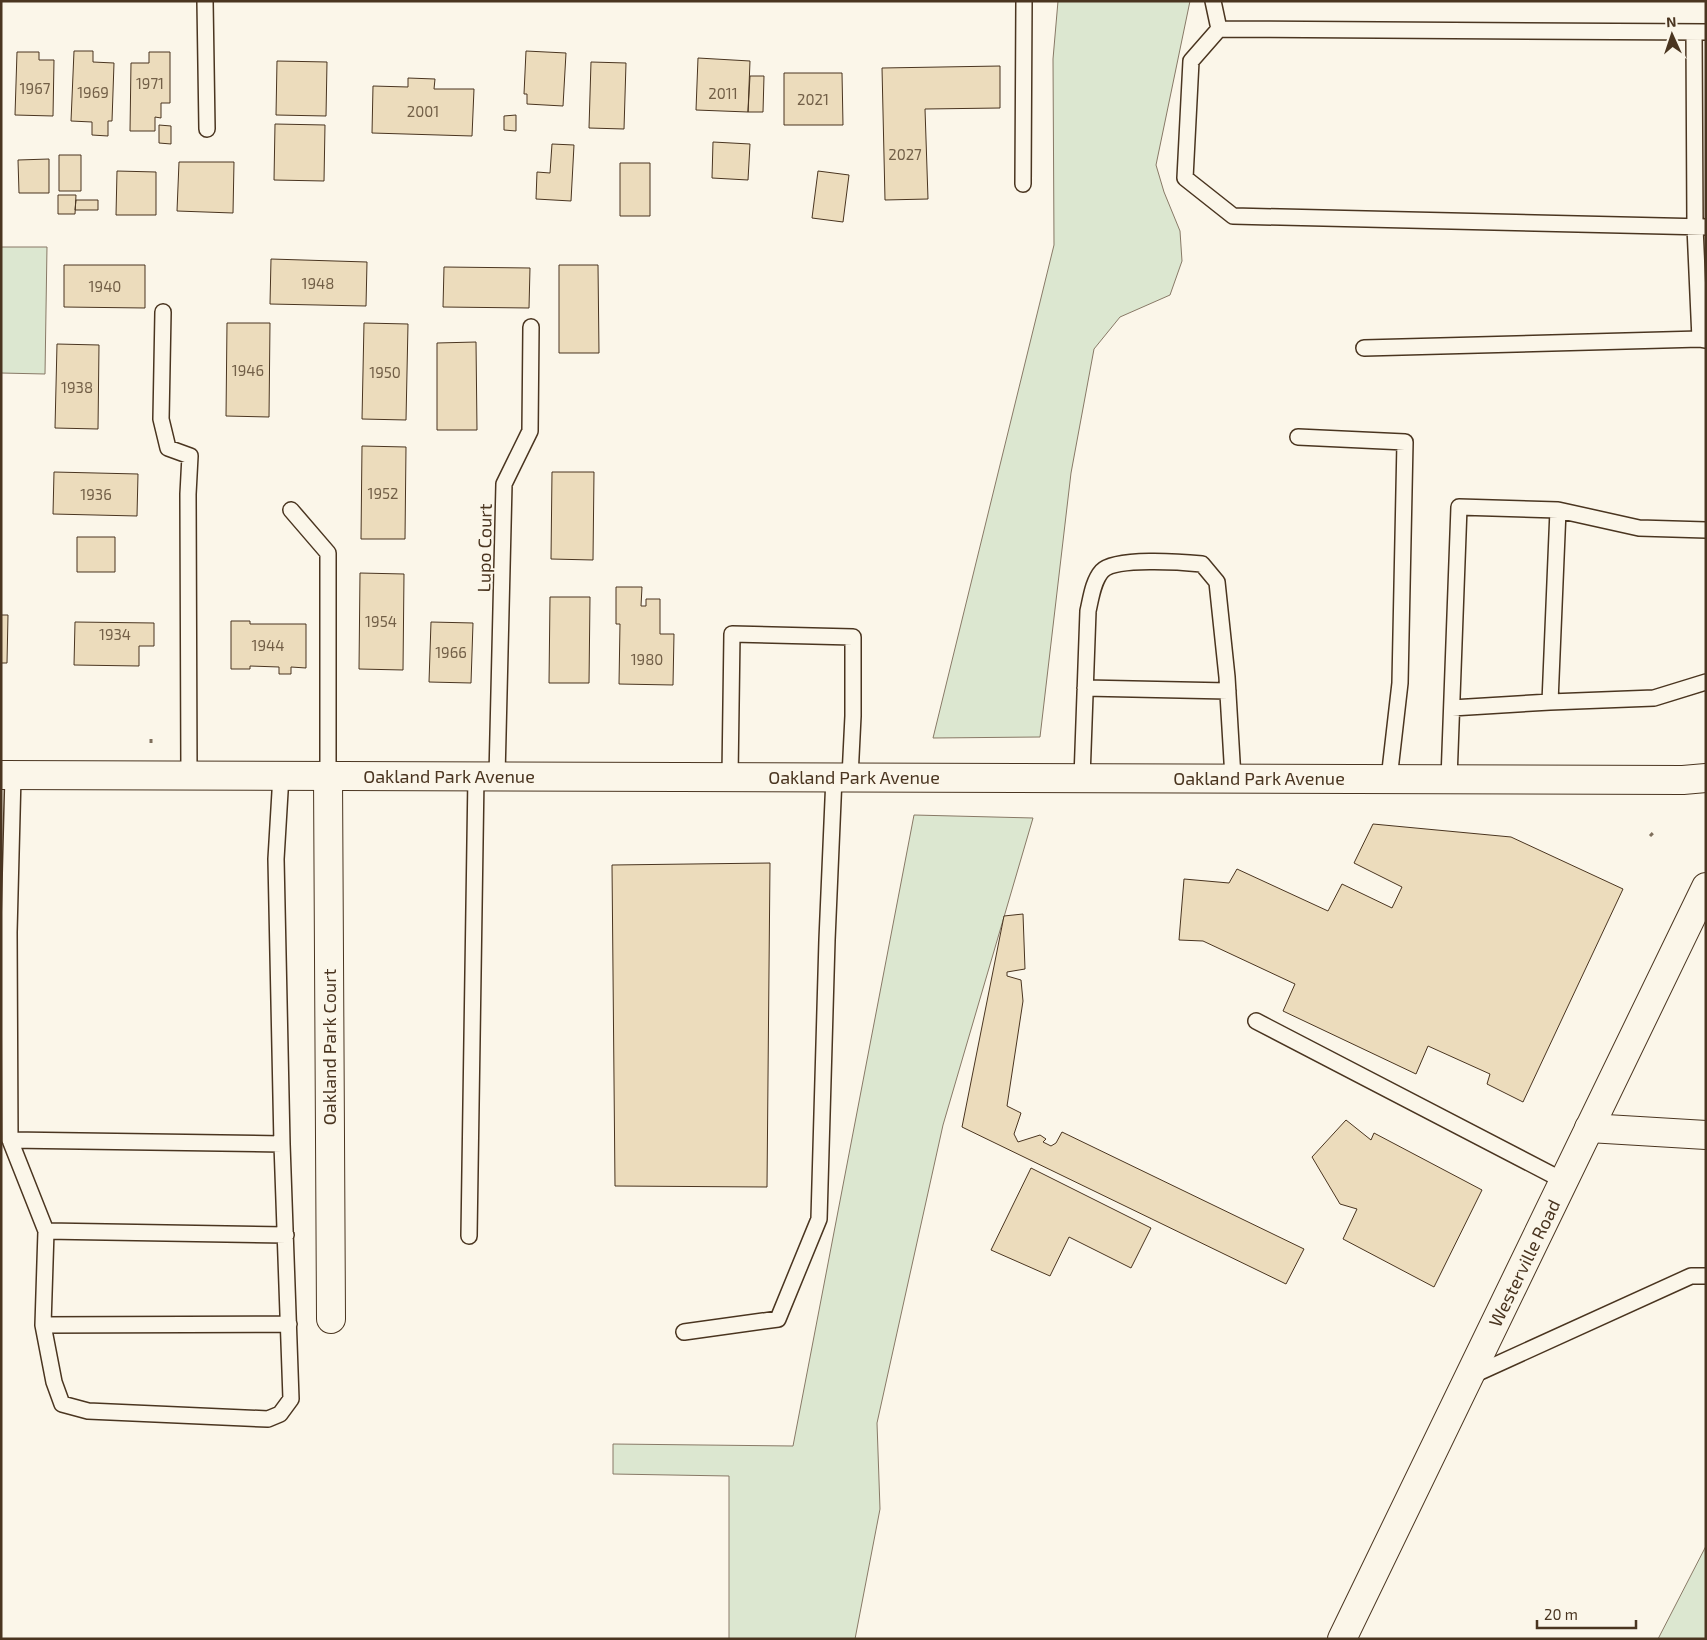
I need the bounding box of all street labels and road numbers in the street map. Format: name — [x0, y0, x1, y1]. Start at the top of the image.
street label: Lupo Court — [472, 503, 496, 593]
street label: Oakland Park Avenue — [363, 765, 535, 787]
street label: Oakland Park Avenue — [768, 766, 940, 788]
street label: Oakland Park Avenue — [1173, 767, 1345, 789]
street label: Oakland Park Court — [318, 969, 340, 1125]
street label: Westerville Road — [1484, 1196, 1564, 1330]

